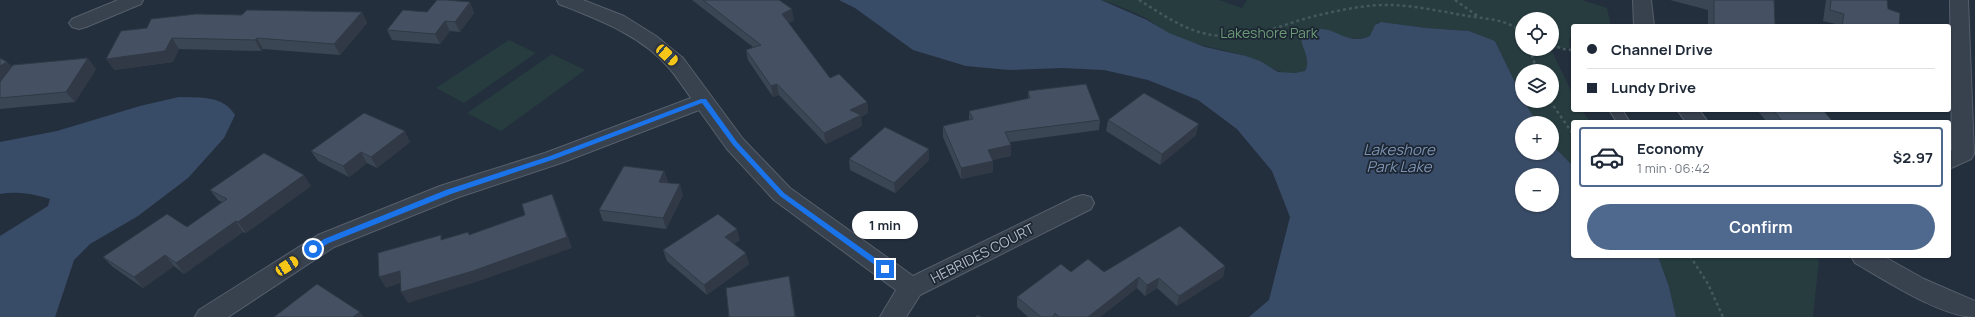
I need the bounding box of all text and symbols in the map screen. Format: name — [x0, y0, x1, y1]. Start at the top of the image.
map controls — [1515, 12, 1559, 212]
button: locate — [1515, 12, 1559, 56]
park label: Lakeshore Park — [1220, 23, 1319, 42]
text: Channel Drive — [1611, 39, 1713, 60]
car — [654, 43, 680, 67]
button: layers — [1515, 64, 1559, 108]
text: Lundy Drive — [1611, 77, 1696, 98]
button: + — [1515, 116, 1559, 160]
text: Economy — [1637, 138, 1704, 159]
water label: Lakeshore Park Lake — [1363, 139, 1436, 177]
icon: car — [1589, 139, 1625, 175]
text: $2.97 — [1893, 147, 1933, 168]
text: 1 min · 06:42 — [1637, 159, 1710, 177]
button: − — [1515, 168, 1559, 212]
button: Confirm — [1587, 204, 1935, 250]
callout: 1 min — [852, 211, 918, 239]
text: 1 min — [869, 216, 901, 234]
street label: HEBRIDES COURT — [927, 218, 1038, 287]
route start — [304, 240, 322, 258]
car — [274, 254, 300, 278]
route end — [876, 260, 894, 278]

